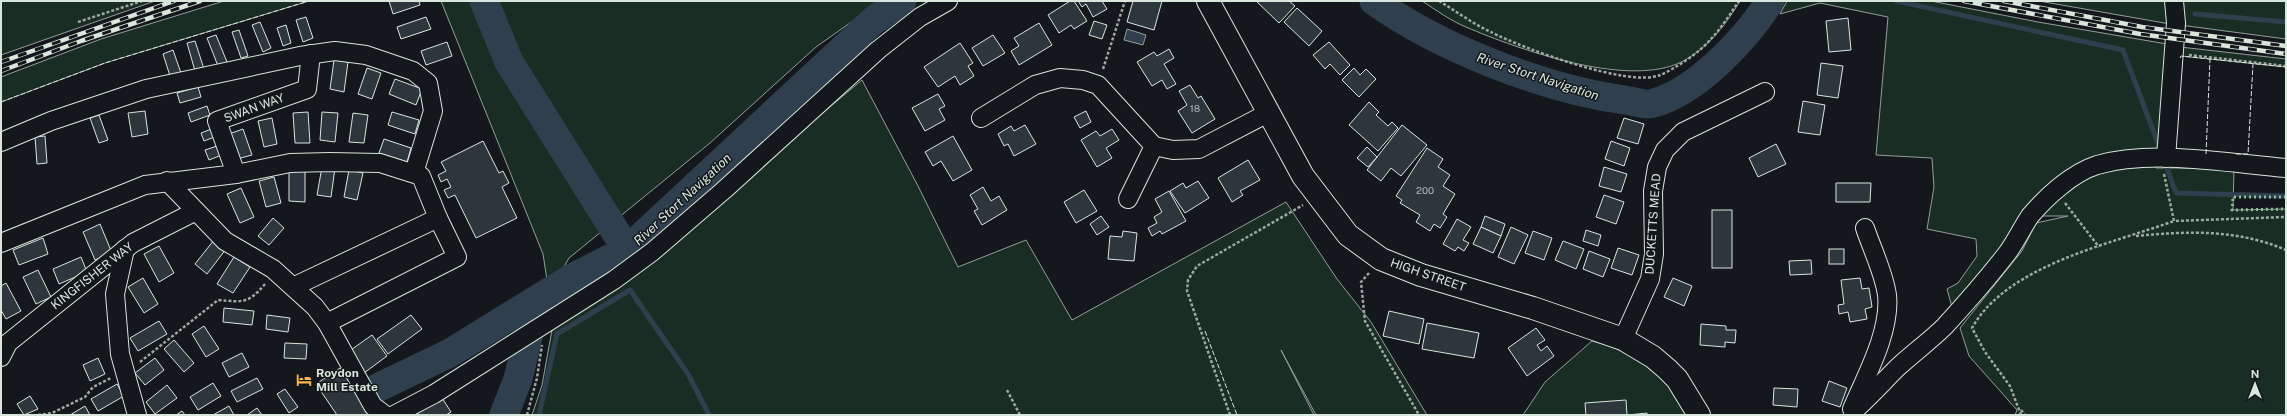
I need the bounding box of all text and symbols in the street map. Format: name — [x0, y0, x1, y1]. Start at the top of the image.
water label: River Stort Navigation — [1475, 50, 1601, 103]
street label: SWAN WAY — [222, 90, 287, 125]
house number: 18 — [1190, 102, 1200, 114]
water label: River Stort Navigation — [630, 150, 734, 248]
street label: DUCKETTS MEAD — [1642, 173, 1664, 275]
house number: 200 — [1416, 184, 1434, 196]
street label: KINGFISHER WAY — [48, 239, 136, 312]
street label: HIGH STREET — [1388, 256, 1468, 294]
north arrow — [2235, 364, 2275, 404]
place label: Roydon Mill Estate — [316, 366, 378, 394]
text: N — [2251, 368, 2259, 380]
hotel icon: Roydon Mill Estate — [295, 371, 313, 389]

